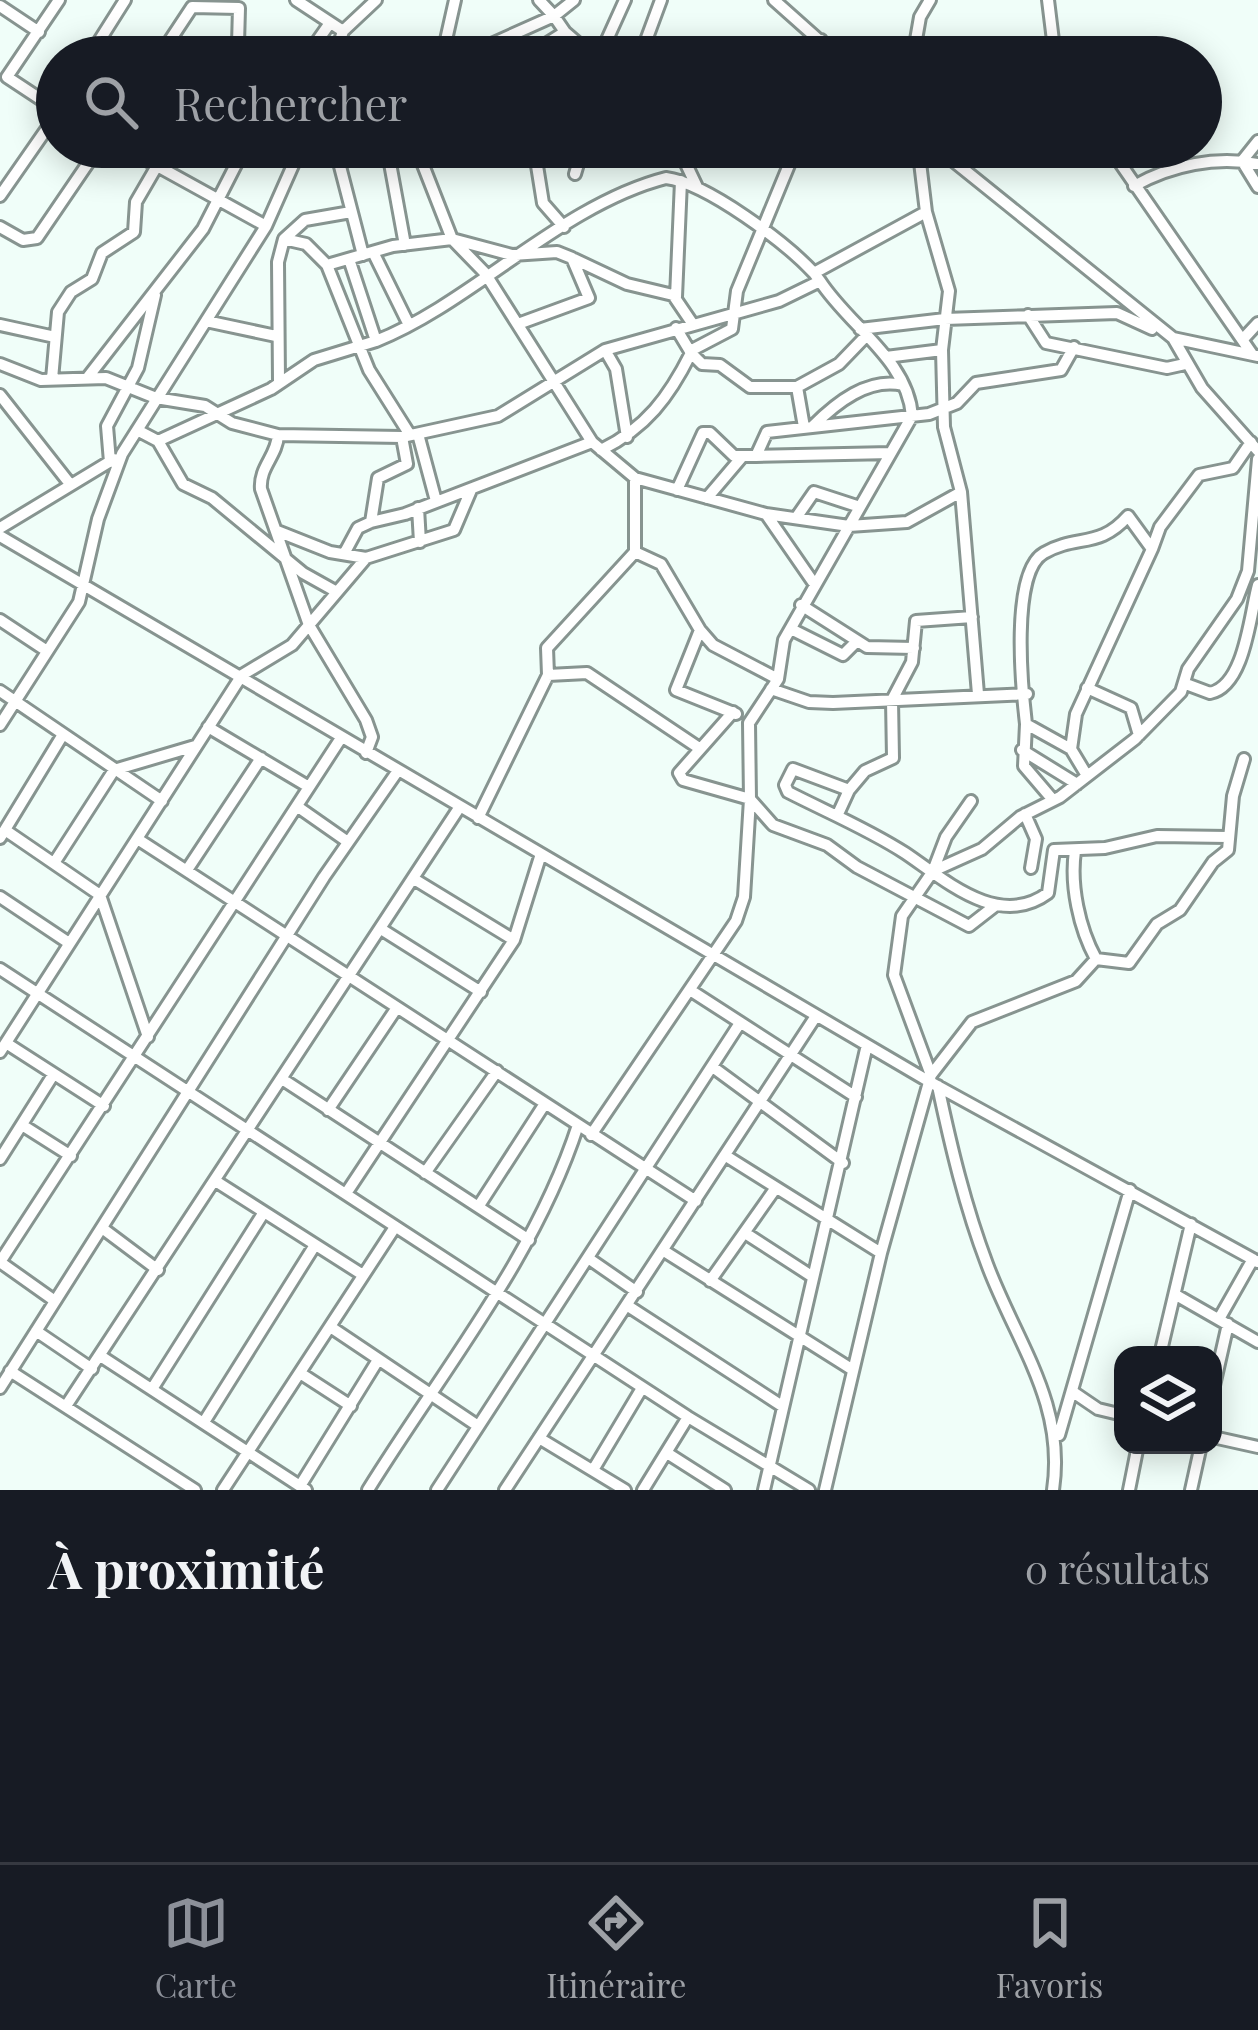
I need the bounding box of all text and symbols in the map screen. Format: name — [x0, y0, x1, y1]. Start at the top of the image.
search box — [36, 36, 1222, 168]
icon: search — [78, 69, 144, 135]
text: Rechercher — [174, 72, 407, 132]
map controls — [1114, 1346, 1222, 1454]
button: layers — [1114, 1346, 1222, 1454]
text: À proximité — [48, 1534, 325, 1602]
text: 0 résultats — [1025, 1542, 1210, 1594]
tab: Carte — [155, 1890, 237, 2006]
tab: Itinéraire — [546, 1890, 686, 2006]
tab: Favoris — [996, 1890, 1103, 2006]

